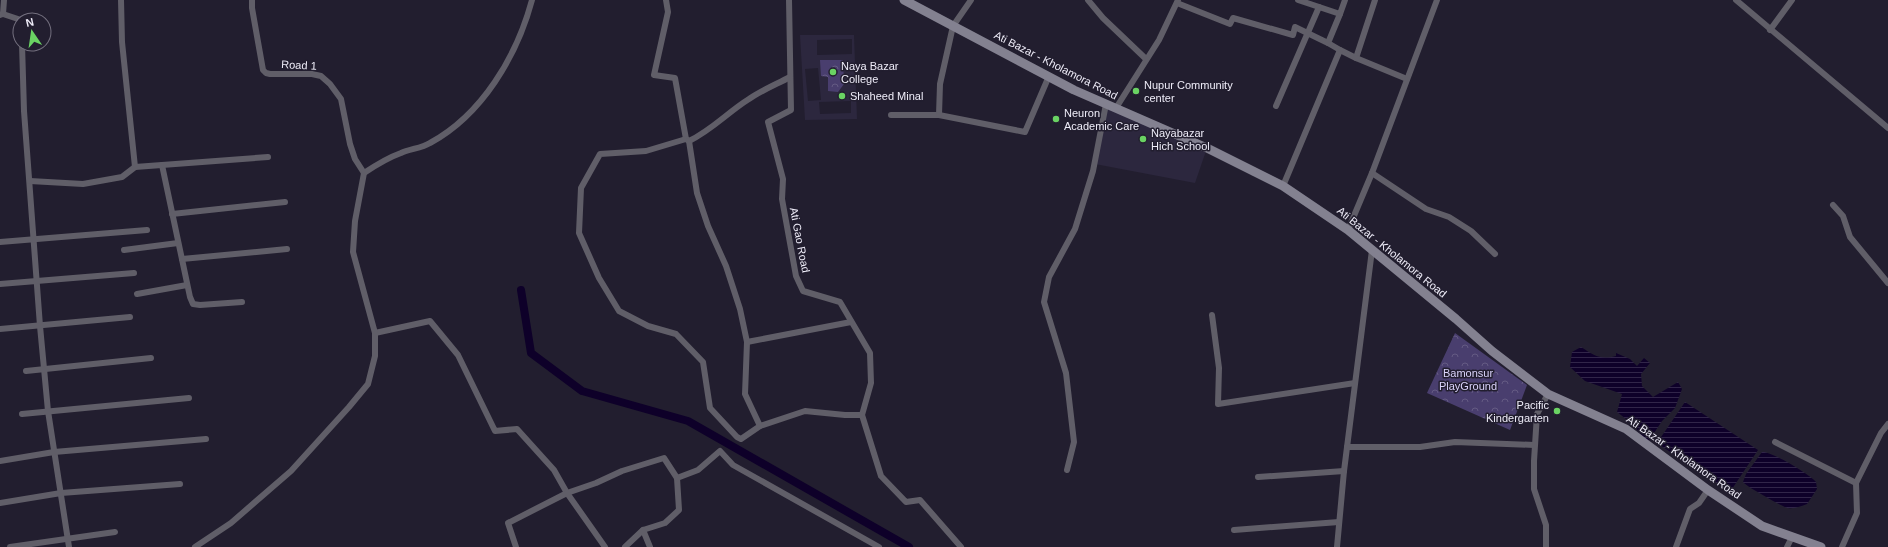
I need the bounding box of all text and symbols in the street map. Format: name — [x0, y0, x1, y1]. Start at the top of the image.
north arrow — [12, 12, 52, 52]
text: N — [25, 16, 35, 29]
street label: Ati Bazar - Kholamora Road — [992, 29, 1120, 101]
street label: Road 1 — [281, 58, 317, 72]
place label: Naya Bazar College — [841, 60, 899, 85]
marker: Naya Bazar College — [828, 67, 838, 77]
place label: Nupur Community center — [1144, 79, 1233, 104]
marker: Nupur Community center — [1131, 86, 1141, 96]
place label: Shaheed Minal — [850, 90, 923, 102]
marker: Shaheed Minal — [837, 91, 847, 101]
place label: Neuron Academic Care — [1064, 107, 1139, 132]
marker: Neuron Academic Care — [1051, 114, 1061, 124]
place label: Nayabazar Hich School — [1151, 127, 1210, 152]
marker: Nayabazar Hich School — [1138, 134, 1148, 144]
street label: Ati Bazar - Kholamora Road — [1335, 204, 1449, 300]
street label: Ati Gao Road — [788, 206, 812, 274]
park label: Bamonsur PlayGround — [1439, 367, 1497, 392]
place label: Pacific Kindergarten — [1486, 399, 1549, 424]
marker: Pacific Kindergarten — [1552, 406, 1562, 416]
street label: Ati Bazar - Kholamora Road — [1624, 413, 1744, 501]

